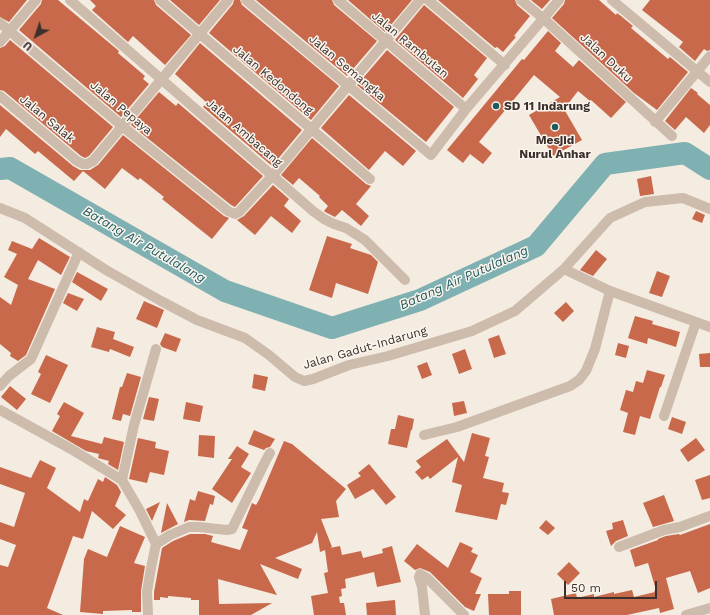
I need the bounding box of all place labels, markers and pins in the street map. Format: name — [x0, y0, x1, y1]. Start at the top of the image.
place label: SD 11 Indarung — [504, 99, 590, 113]
marker: SD 11 Indarung — [491, 101, 501, 111]
marker: Mesjid Nurul Anhar — [550, 122, 560, 132]
place label: Mesjid Nurul Anhar — [519, 133, 591, 161]

